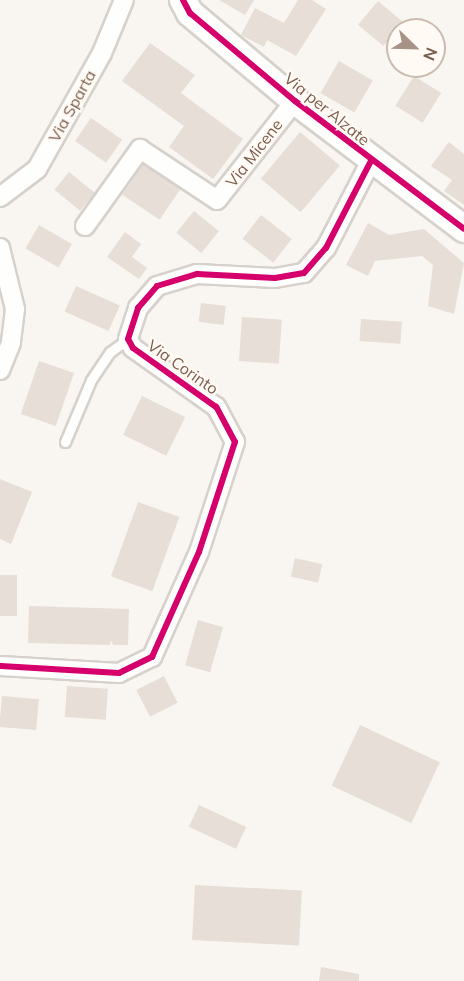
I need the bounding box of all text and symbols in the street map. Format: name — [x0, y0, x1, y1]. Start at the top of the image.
north arrow — [386, 18, 446, 78]
text: N — [419, 45, 442, 64]
street label: Via Sparta — [44, 67, 100, 145]
street label: Via per Alzate — [280, 69, 374, 149]
street label: Via Micene — [222, 115, 286, 191]
street label: Via Corinto — [144, 336, 222, 398]

